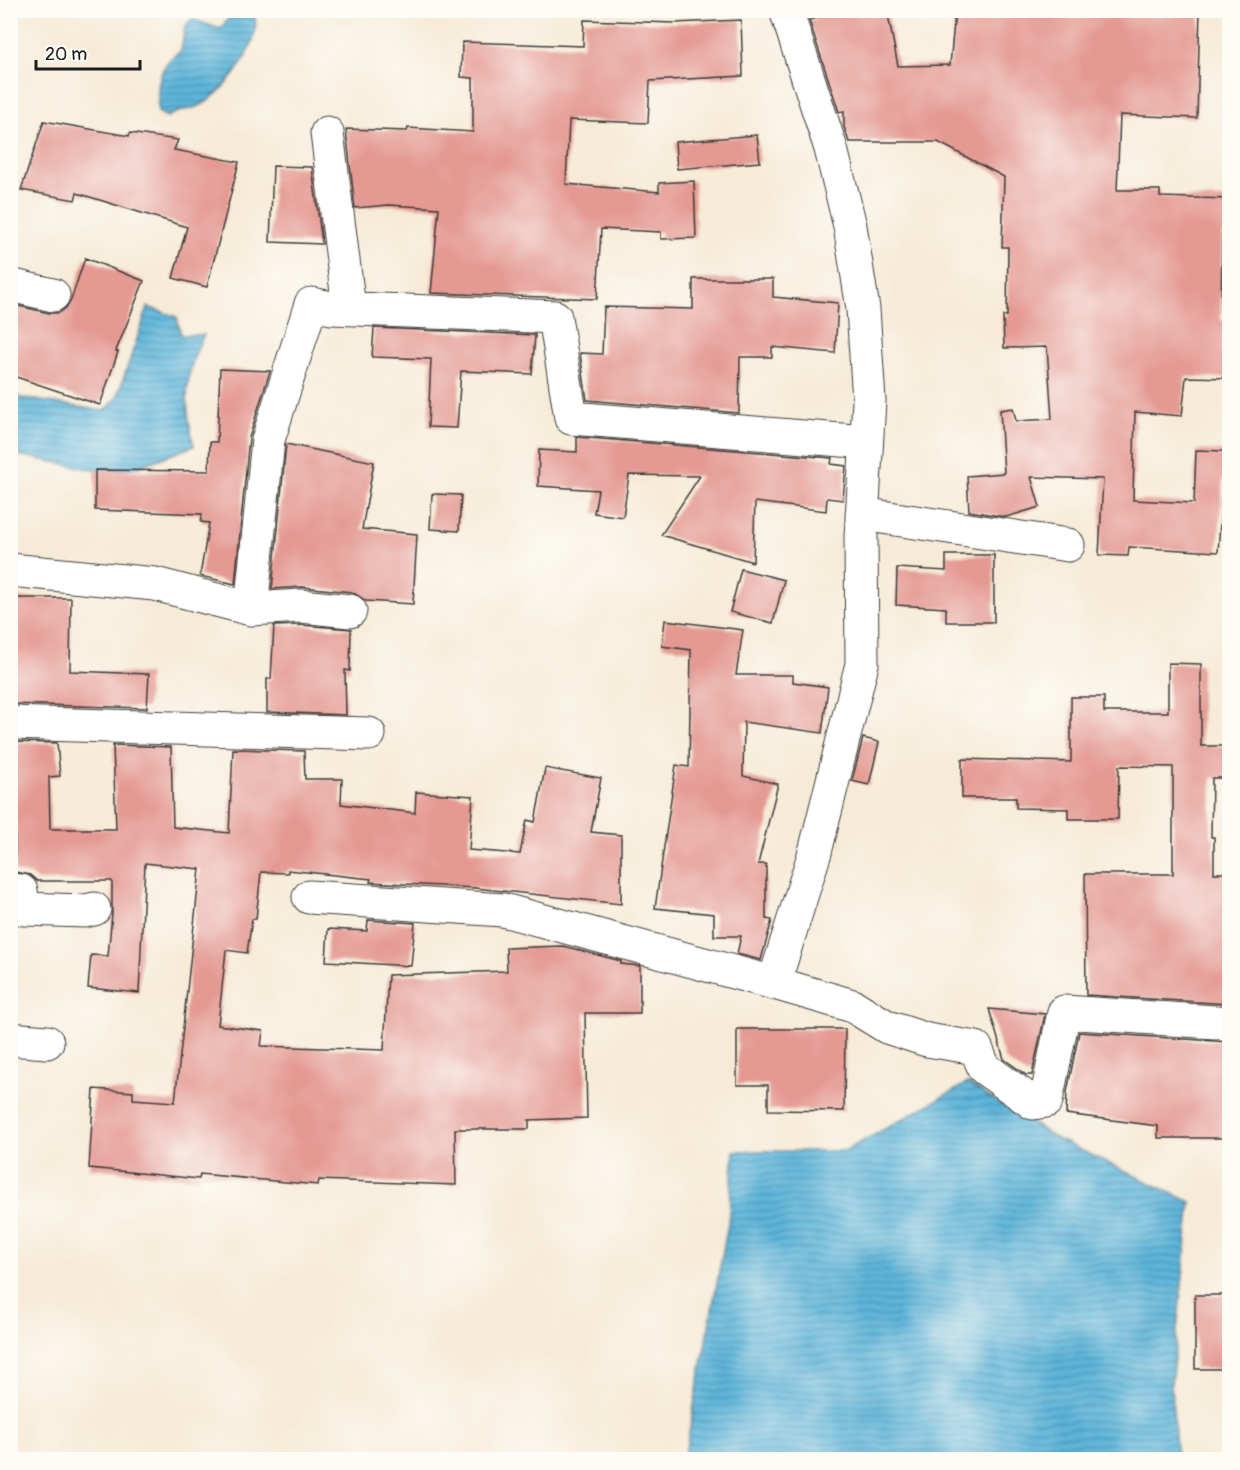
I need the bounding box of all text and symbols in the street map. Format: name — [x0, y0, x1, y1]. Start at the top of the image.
scale bar — [36, 33, 140, 71]
text: 20 m — [45, 43, 87, 66]

